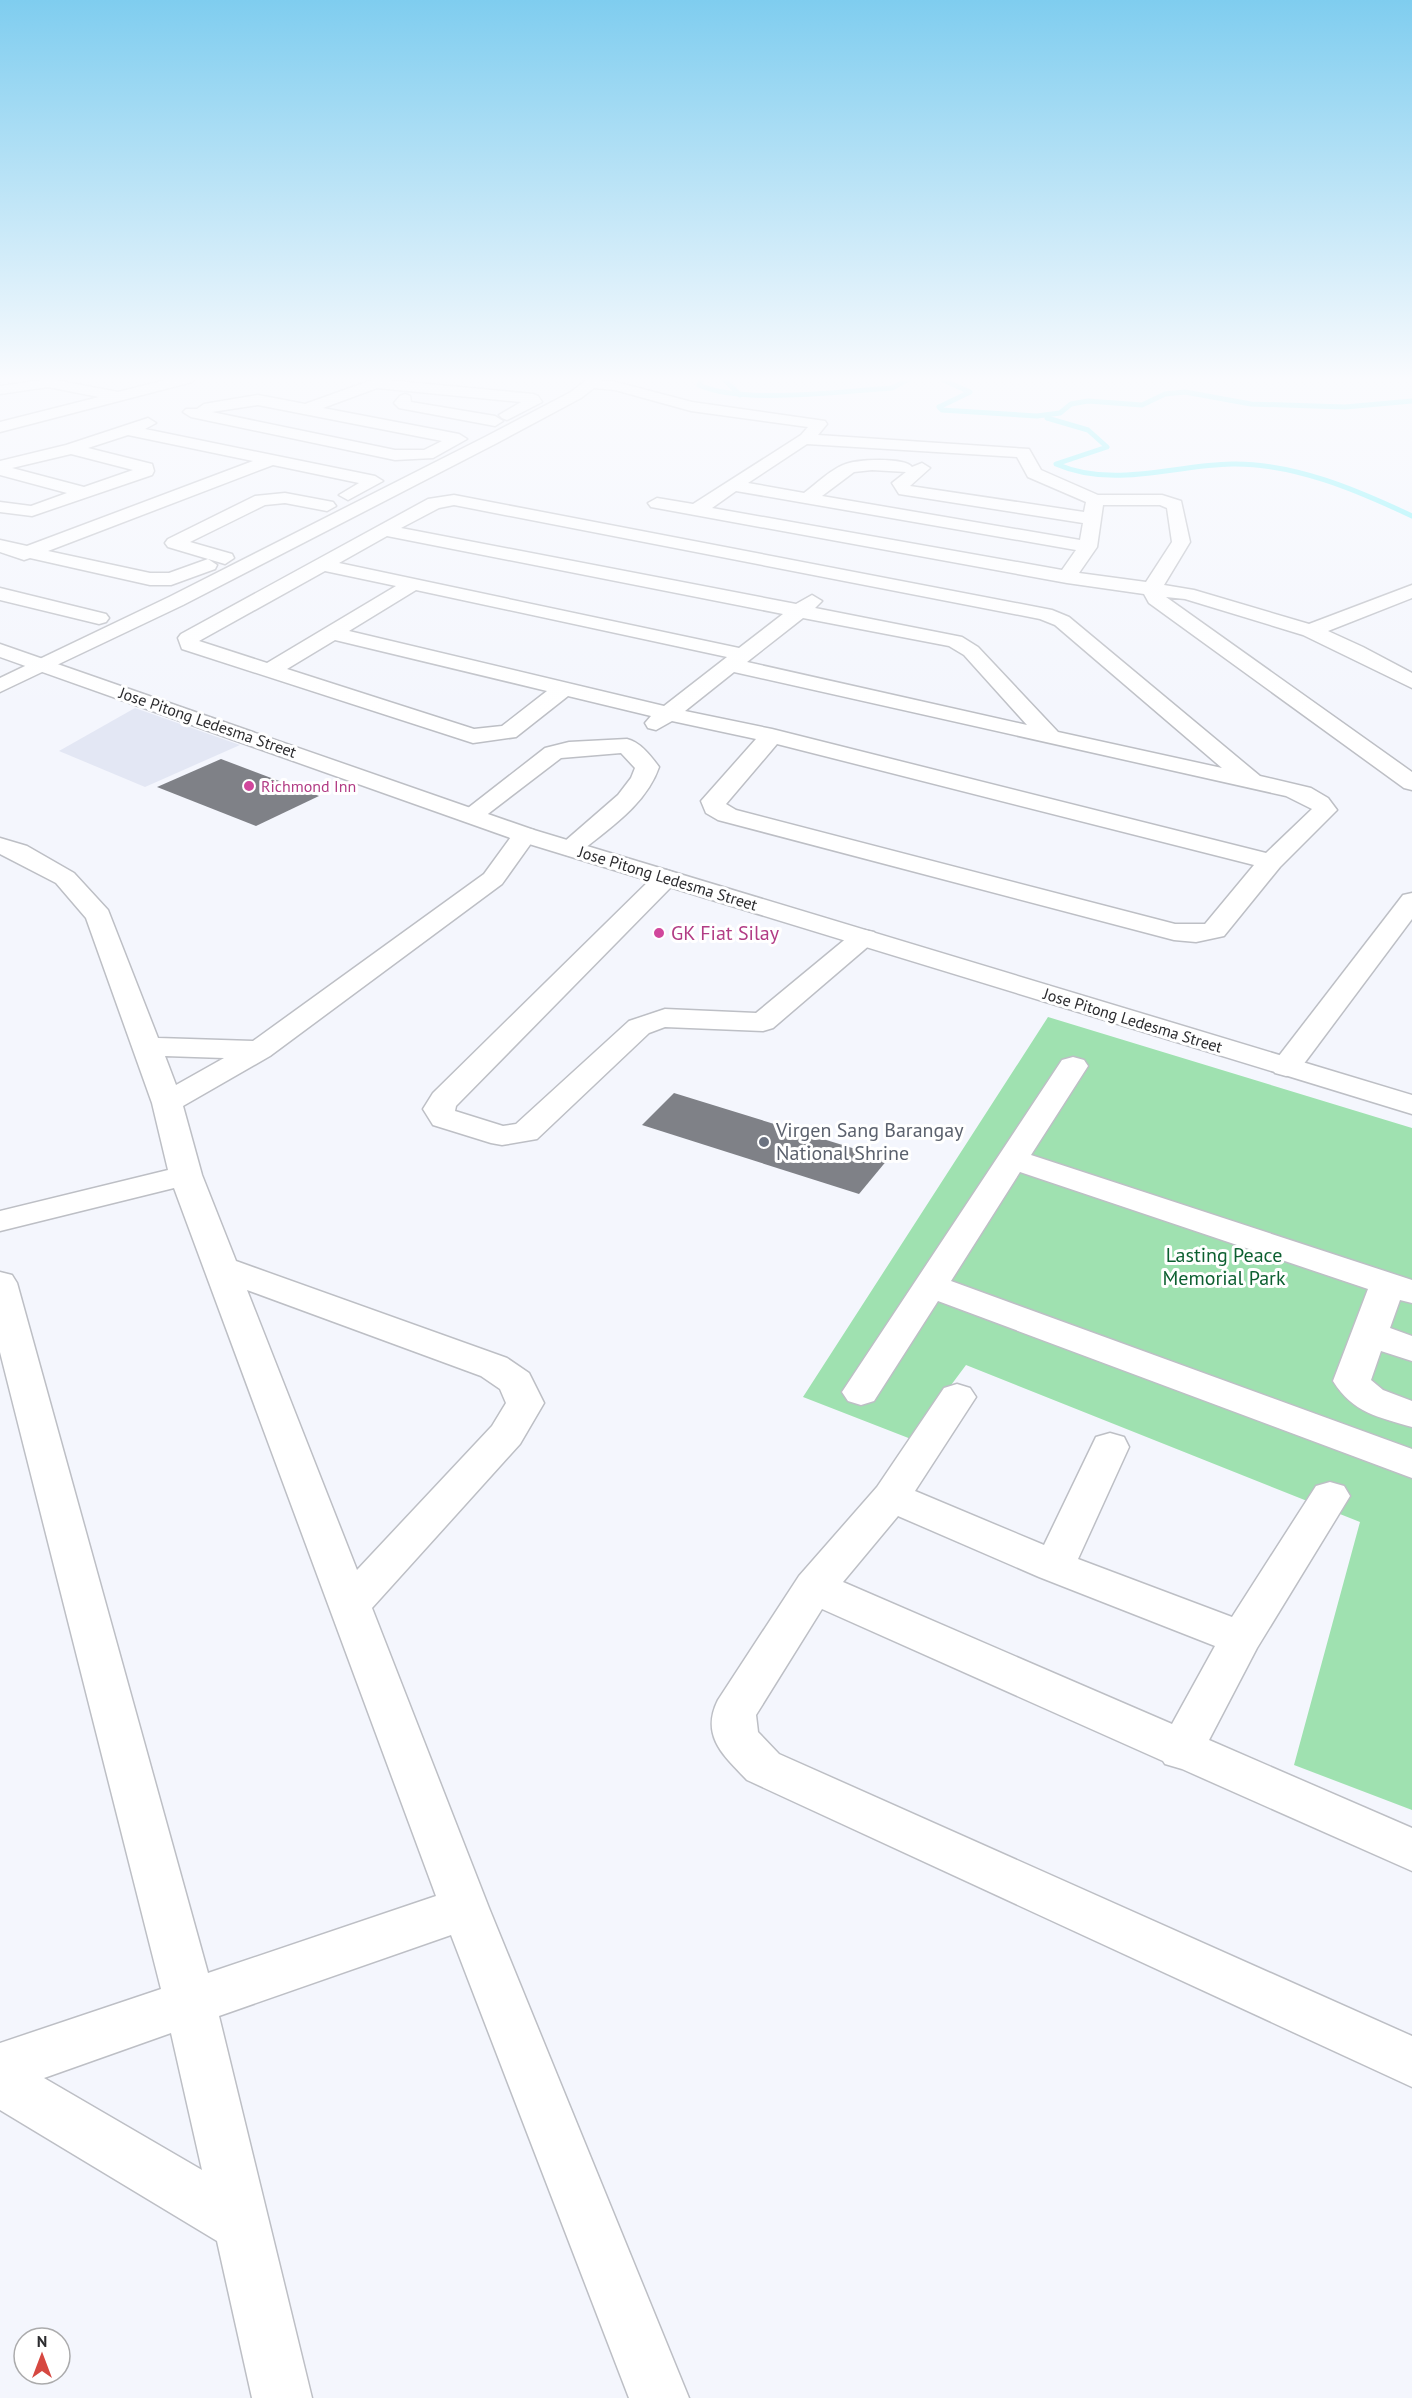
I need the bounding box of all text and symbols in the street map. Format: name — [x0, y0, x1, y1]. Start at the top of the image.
street label: Jose Pitong Ledesma Street — [116, 682, 300, 762]
place label: Richmond Inn — [261, 776, 356, 796]
marker: Richmond Inn — [242, 779, 256, 793]
street label: Jose Pitong Ledesma Street — [575, 841, 760, 915]
place label: GK Fiat Silay — [671, 920, 780, 946]
marker: GK Fiat Silay — [652, 926, 666, 940]
street label: Jose Pitong Ledesma Street — [1040, 983, 1225, 1057]
place label: Virgen Sang Barangay National Shrine — [775, 1117, 964, 1166]
marker: Virgen Sang Barangay National Shrine — [757, 1135, 771, 1149]
park label: Lasting Peace Memorial Park — [1163, 1242, 1286, 1291]
north arrow — [12, 2326, 72, 2386]
text: N — [37, 2331, 47, 2351]

